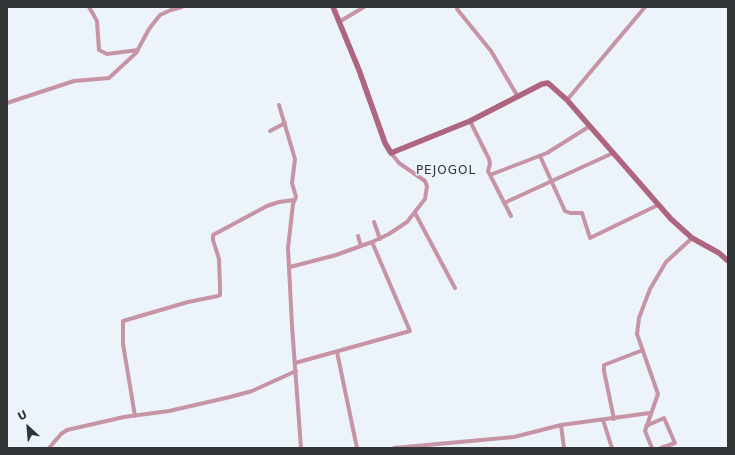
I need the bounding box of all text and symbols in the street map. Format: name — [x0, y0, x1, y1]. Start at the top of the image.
district label: PEJOGOL — [416, 164, 476, 178]
north arrow — [8, 407, 48, 447]
text: U — [16, 408, 29, 424]

